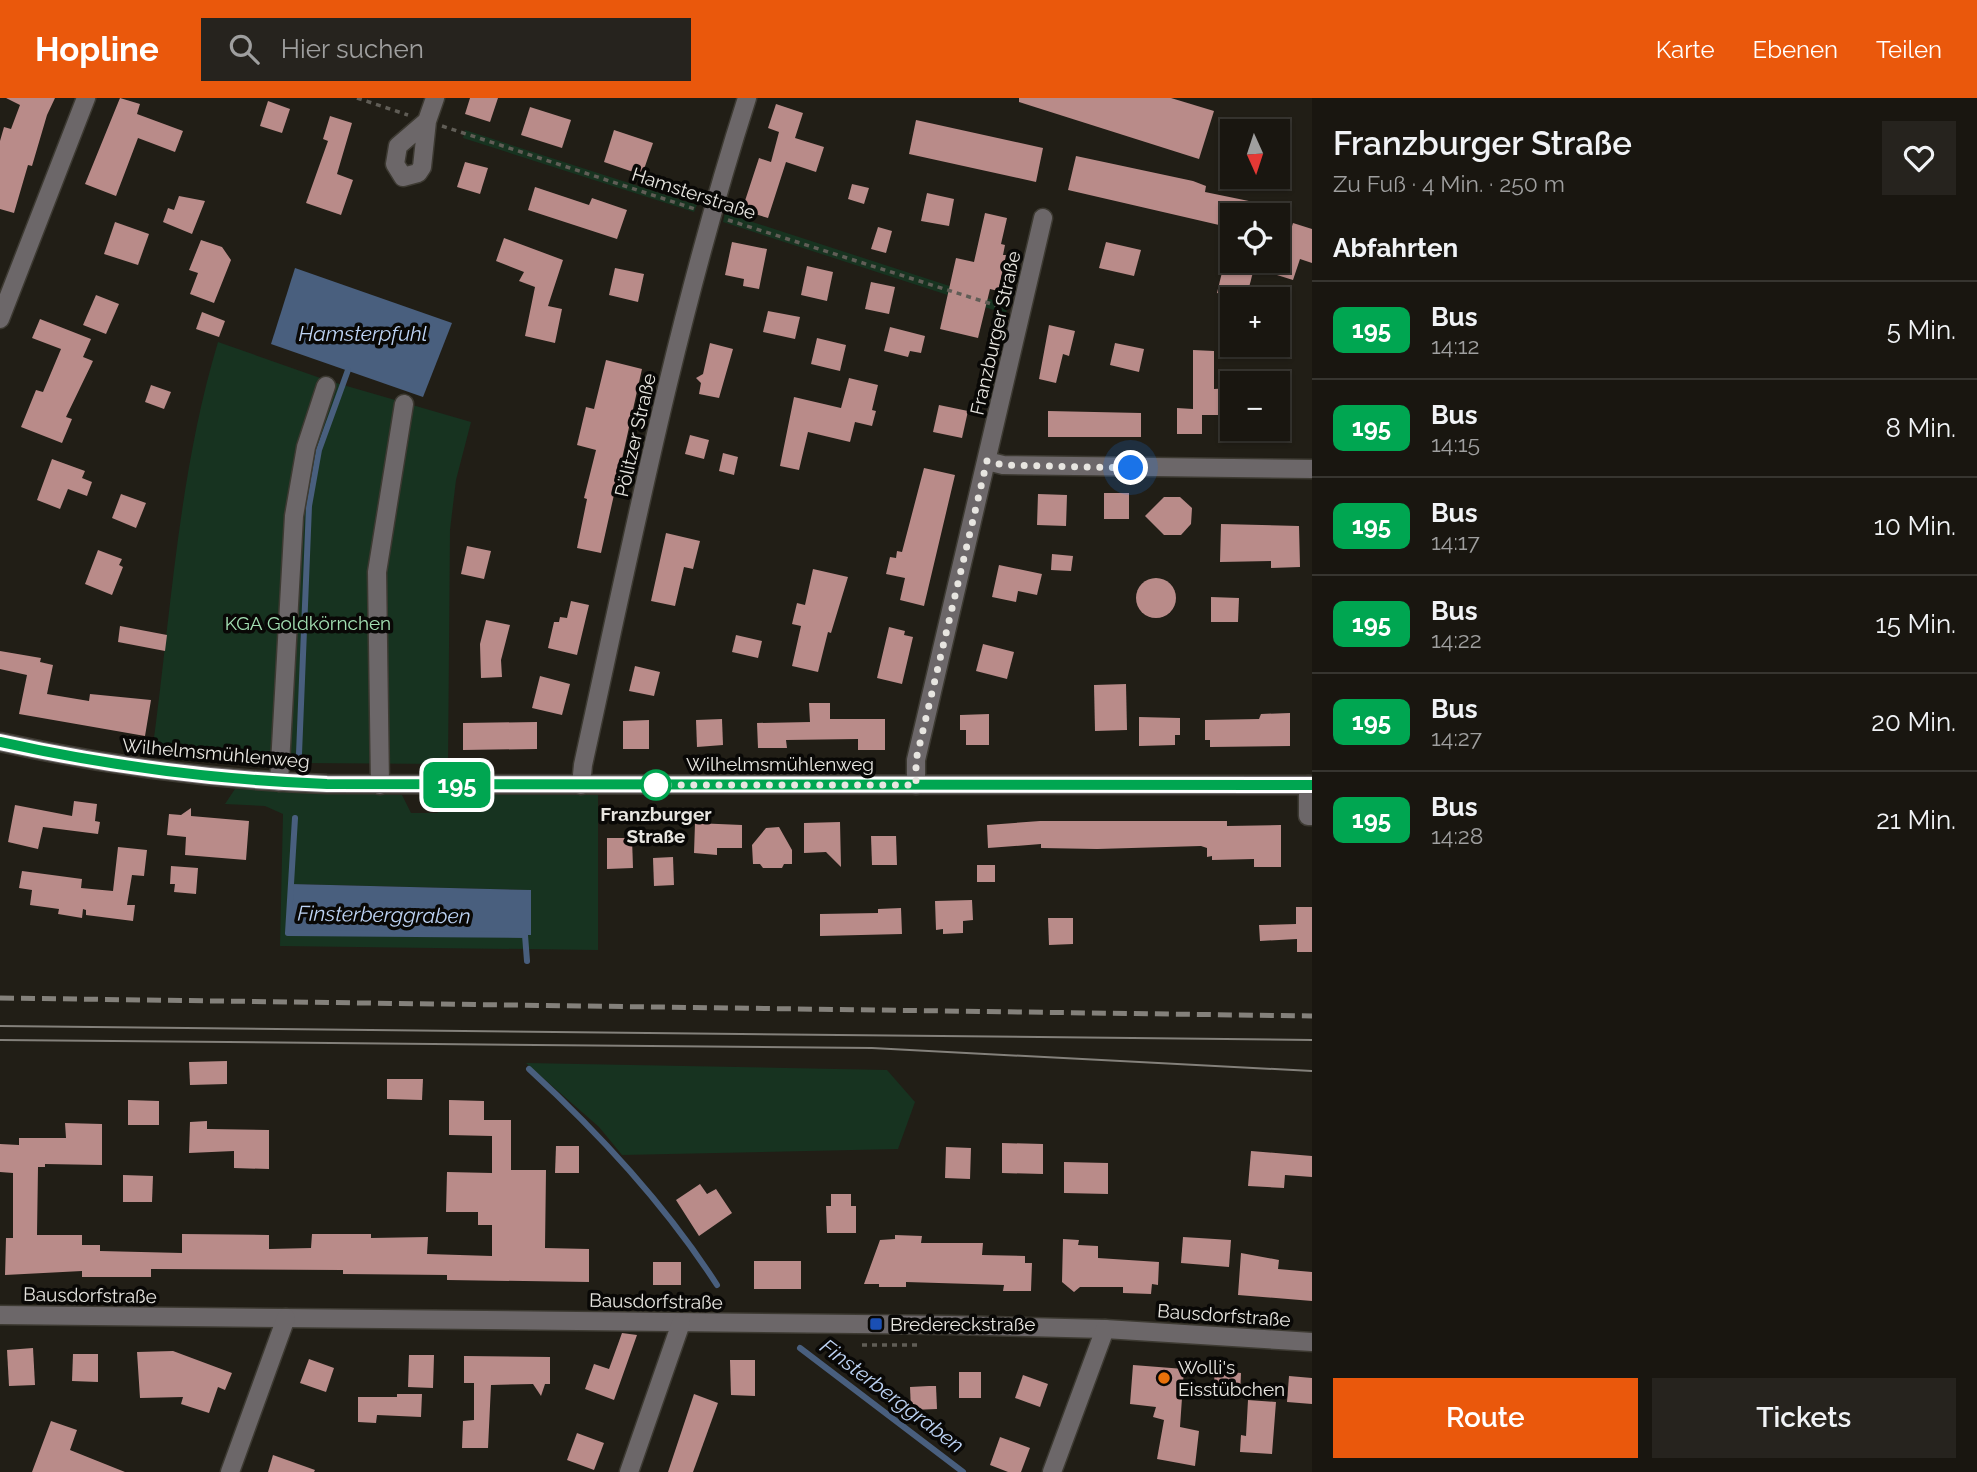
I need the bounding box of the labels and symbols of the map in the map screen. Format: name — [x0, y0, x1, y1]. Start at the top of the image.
north arrow — [1220, 119, 1290, 189]
street label: Hamsterstraße — [629, 163, 759, 223]
street label: Franzburger Straße — [965, 249, 1025, 417]
water label: Hamsterpfuhl — [299, 321, 427, 346]
street label: Pölitzer Straße — [610, 371, 660, 499]
your location — [1113, 450, 1148, 485]
park label: KGA Goldkörnchen — [225, 612, 391, 634]
street label: Wilhelmsmühlenweg — [121, 734, 311, 772]
street label: Wilhelmsmühlenweg — [686, 753, 874, 775]
line badge: 195 — [417, 762, 497, 808]
marker: Franzburger Straße — [641, 770, 671, 800]
place label: Franzburger Straße — [600, 803, 712, 847]
water label: Finsterberggraben — [297, 900, 471, 929]
street label: Bausdorfstraße — [23, 1283, 157, 1307]
street label: Bausdorfstraße — [589, 1289, 723, 1313]
street label: Bausdorfstraße — [1157, 1299, 1291, 1331]
place label: Bredereckstraße — [890, 1313, 1035, 1335]
marker: Bredereckstraße — [868, 1316, 884, 1332]
water label: Finsterberggraben — [816, 1333, 969, 1458]
place label: Wolli's Eisstübchen — [1178, 1356, 1285, 1400]
marker: Wolli's Eisstübchen — [1156, 1370, 1172, 1386]

